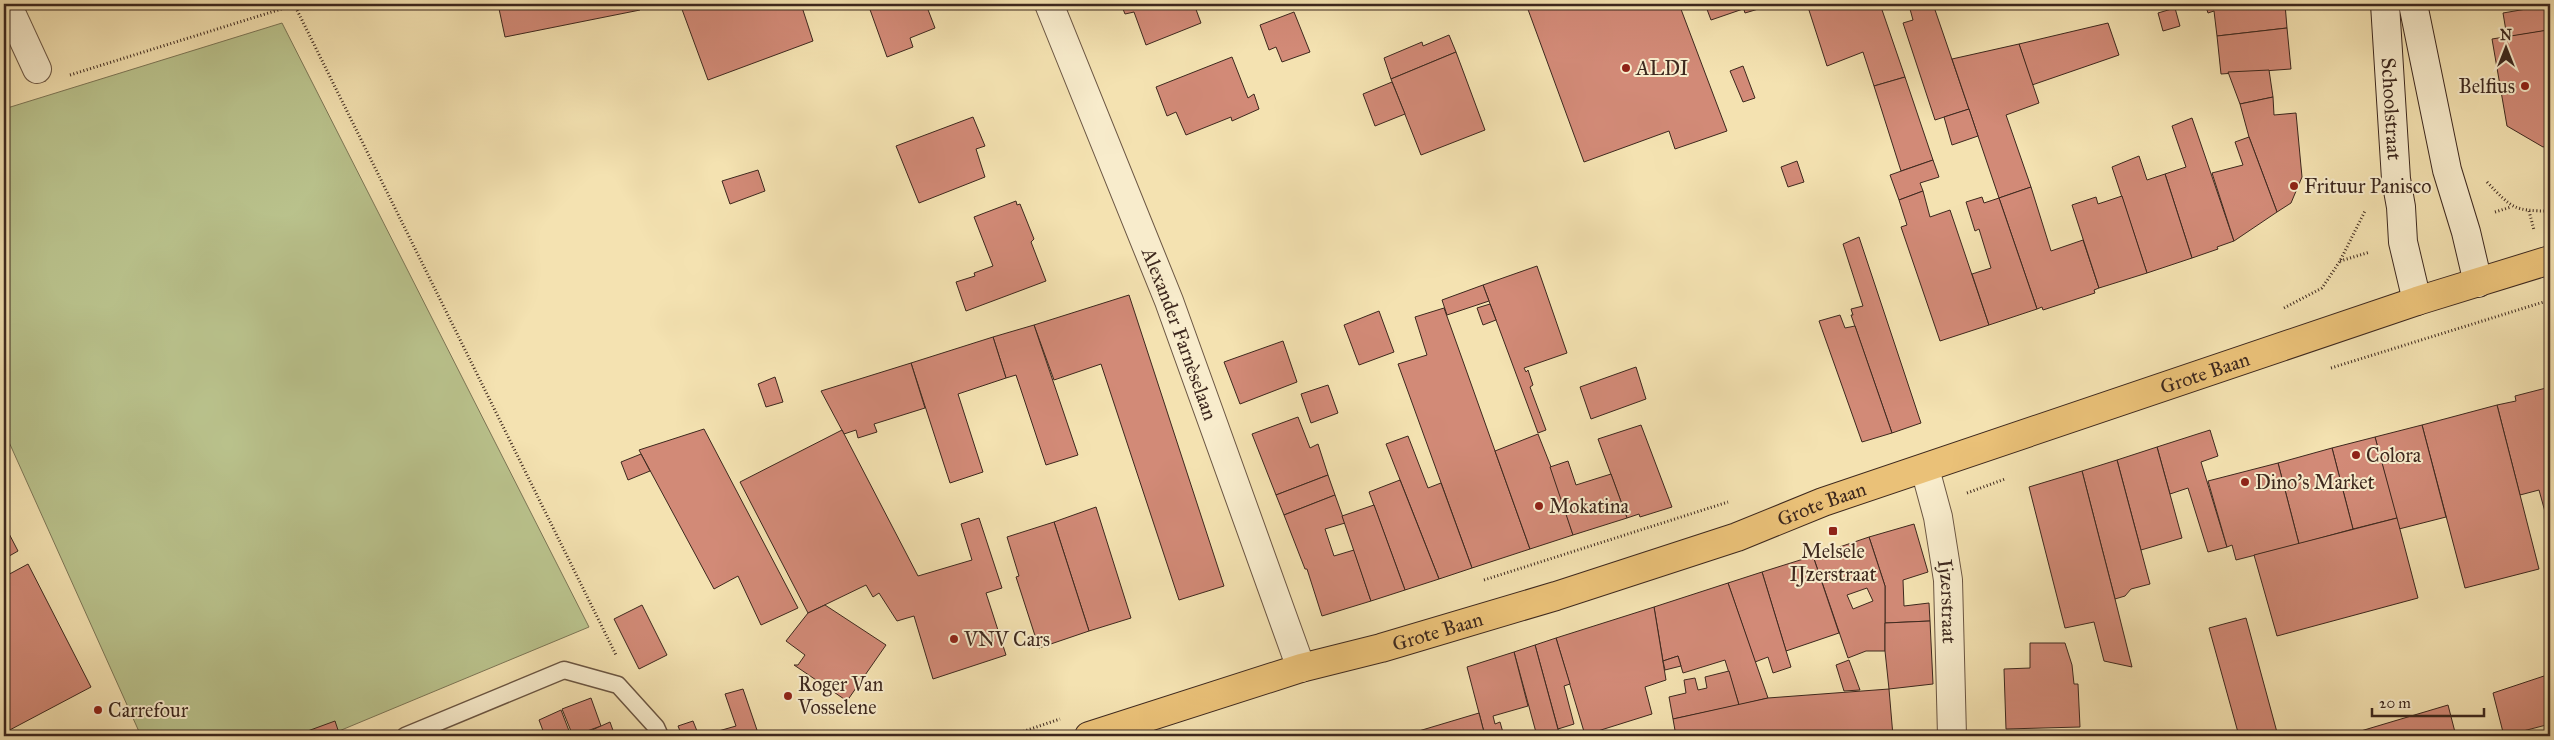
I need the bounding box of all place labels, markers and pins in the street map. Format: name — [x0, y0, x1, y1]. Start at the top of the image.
place label: ALDI — [1635, 56, 1688, 80]
marker: ALDI — [1620, 62, 1632, 74]
place label: Belfius — [2459, 74, 2515, 98]
marker: Belfius — [2519, 80, 2531, 92]
place label: Frituur Panisco — [2304, 174, 2432, 198]
marker: Frituur Panisco — [2288, 180, 2300, 192]
place label: Colora — [2366, 443, 2422, 467]
marker: Colora — [2350, 449, 2362, 461]
place label: Dino's Market — [2255, 470, 2375, 494]
marker: Dino's Market — [2239, 476, 2251, 488]
place label: Mokatina — [1549, 494, 1630, 518]
marker: Mokatina — [1533, 500, 1545, 512]
marker: Melsele IJzerstraat — [1827, 525, 1839, 537]
place label: Melsele IJzerstraat — [1789, 539, 1877, 587]
place label: VNV Cars — [963, 627, 1050, 651]
marker: VNV Cars — [948, 633, 960, 645]
place label: Roger Van Vosselene — [797, 672, 883, 719]
marker: Roger Van Vosselene — [782, 690, 794, 702]
place label: Carrefour — [108, 698, 189, 722]
marker: Carrefour — [92, 704, 104, 716]

